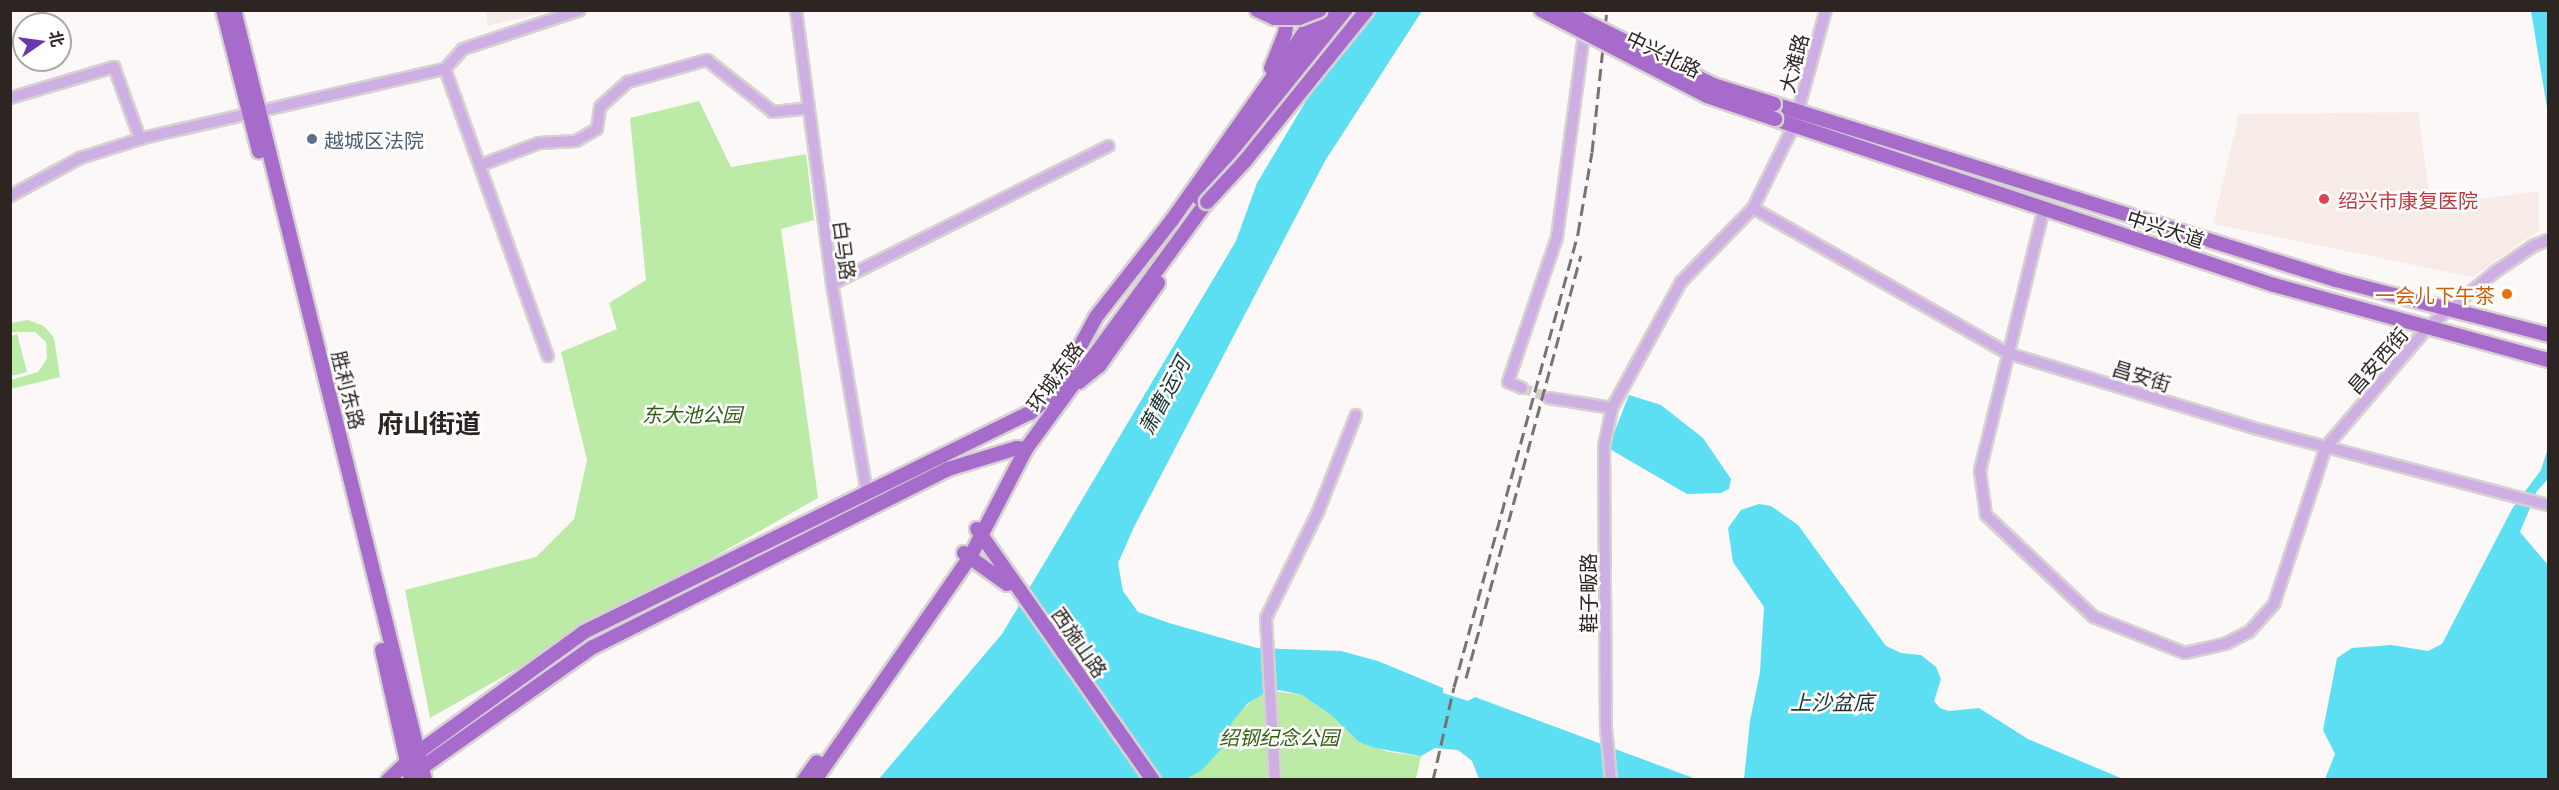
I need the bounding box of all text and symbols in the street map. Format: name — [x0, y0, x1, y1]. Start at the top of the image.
north arrow — [12, 12, 72, 72]
street label: 中兴北路 — [1623, 25, 1705, 81]
text: 北 — [44, 28, 71, 49]
street label: 大滩路 — [1774, 31, 1812, 95]
place label: 越城区法院 — [324, 127, 424, 151]
marker: 越城区法院 — [305, 132, 319, 146]
place label: 绍兴市康复医院 — [2338, 187, 2478, 211]
marker: 绍兴市康复医院 — [2315, 190, 2333, 208]
street label: 中兴大道 — [2124, 204, 2208, 252]
street label: 白马路 — [829, 219, 861, 281]
place label: 一会儿下午茶 — [2375, 282, 2495, 306]
marker: 一会儿下午茶 — [2500, 287, 2514, 301]
street label: 昌安西街 — [2342, 322, 2412, 398]
street label: 环城东路 — [1021, 337, 1087, 415]
street label: 胜利东路 — [328, 348, 370, 432]
water label: 萧曹运河 — [1132, 352, 1194, 438]
street label: 昌安街 — [2110, 355, 2174, 395]
park label: 东大池公园 — [642, 401, 742, 425]
district label: 府山街道 — [377, 406, 481, 438]
street label: 鞋子畈路 — [1575, 553, 1599, 633]
street label: 西施山路 — [1047, 602, 1113, 682]
water label: 上沙盆底 — [1790, 688, 1874, 714]
park label: 绍钢纪念公园 — [1219, 724, 1339, 748]

